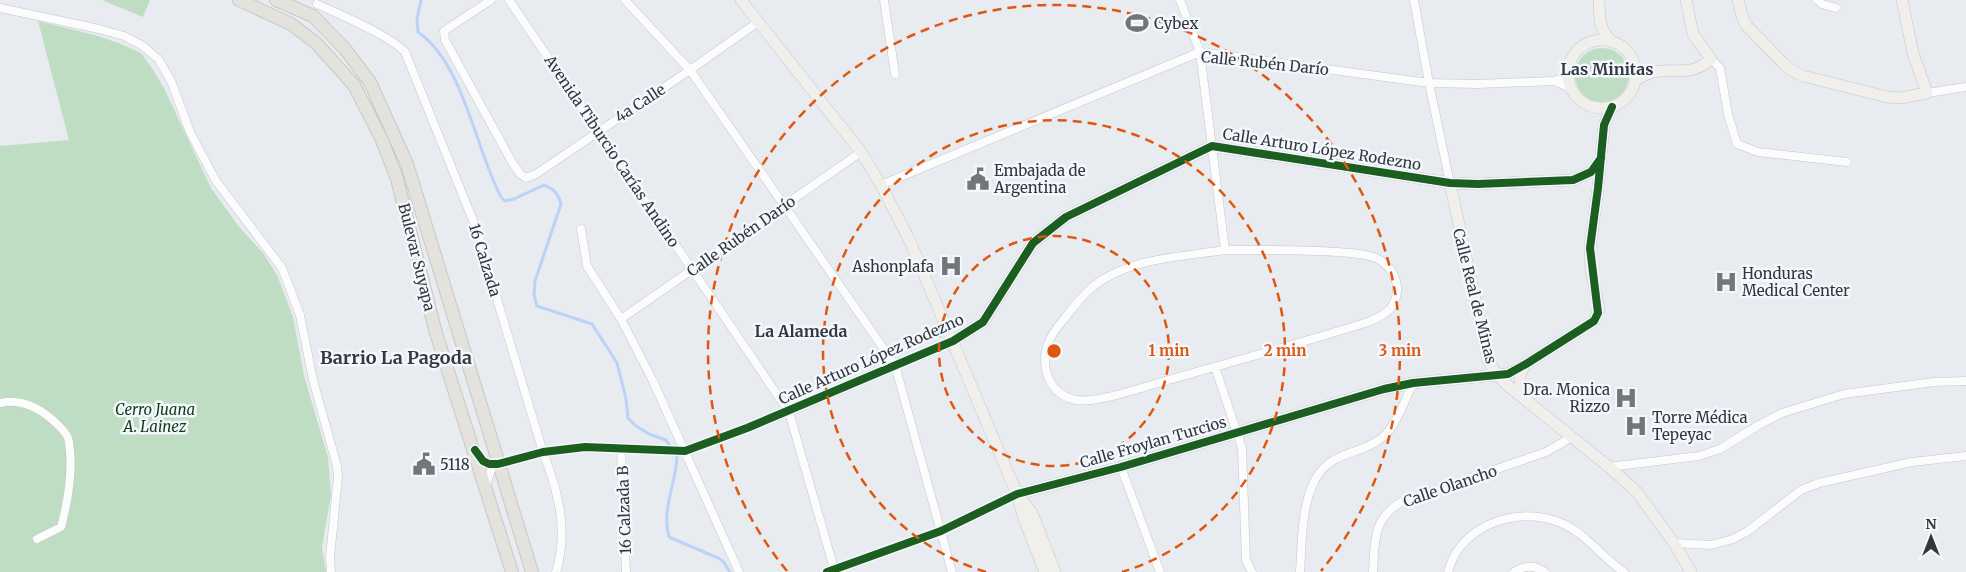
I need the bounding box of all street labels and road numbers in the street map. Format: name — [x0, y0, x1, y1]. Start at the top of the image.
street label: Calle Rubén Darío — [1200, 47, 1330, 79]
street label: Avenida Tiburcio Carías Andino — [540, 51, 684, 251]
street label: 4a Calle — [611, 80, 669, 126]
street label: Calle Arturo López Rodezno — [1221, 124, 1423, 174]
street label: Calle Rubén Darío — [683, 191, 799, 281]
street label: Bulevar Suyapa — [394, 201, 440, 313]
street label: 16 Calzada — [465, 221, 505, 299]
street label: Calle Real de Minas — [1449, 226, 1501, 366]
street label: Calle Arturo López Rodezno — [775, 309, 967, 408]
street label: Calle Froylan Turcios — [1078, 412, 1228, 472]
street label: Calle Olancho — [1401, 461, 1500, 511]
street label: 16 Calzada B — [613, 465, 635, 555]

